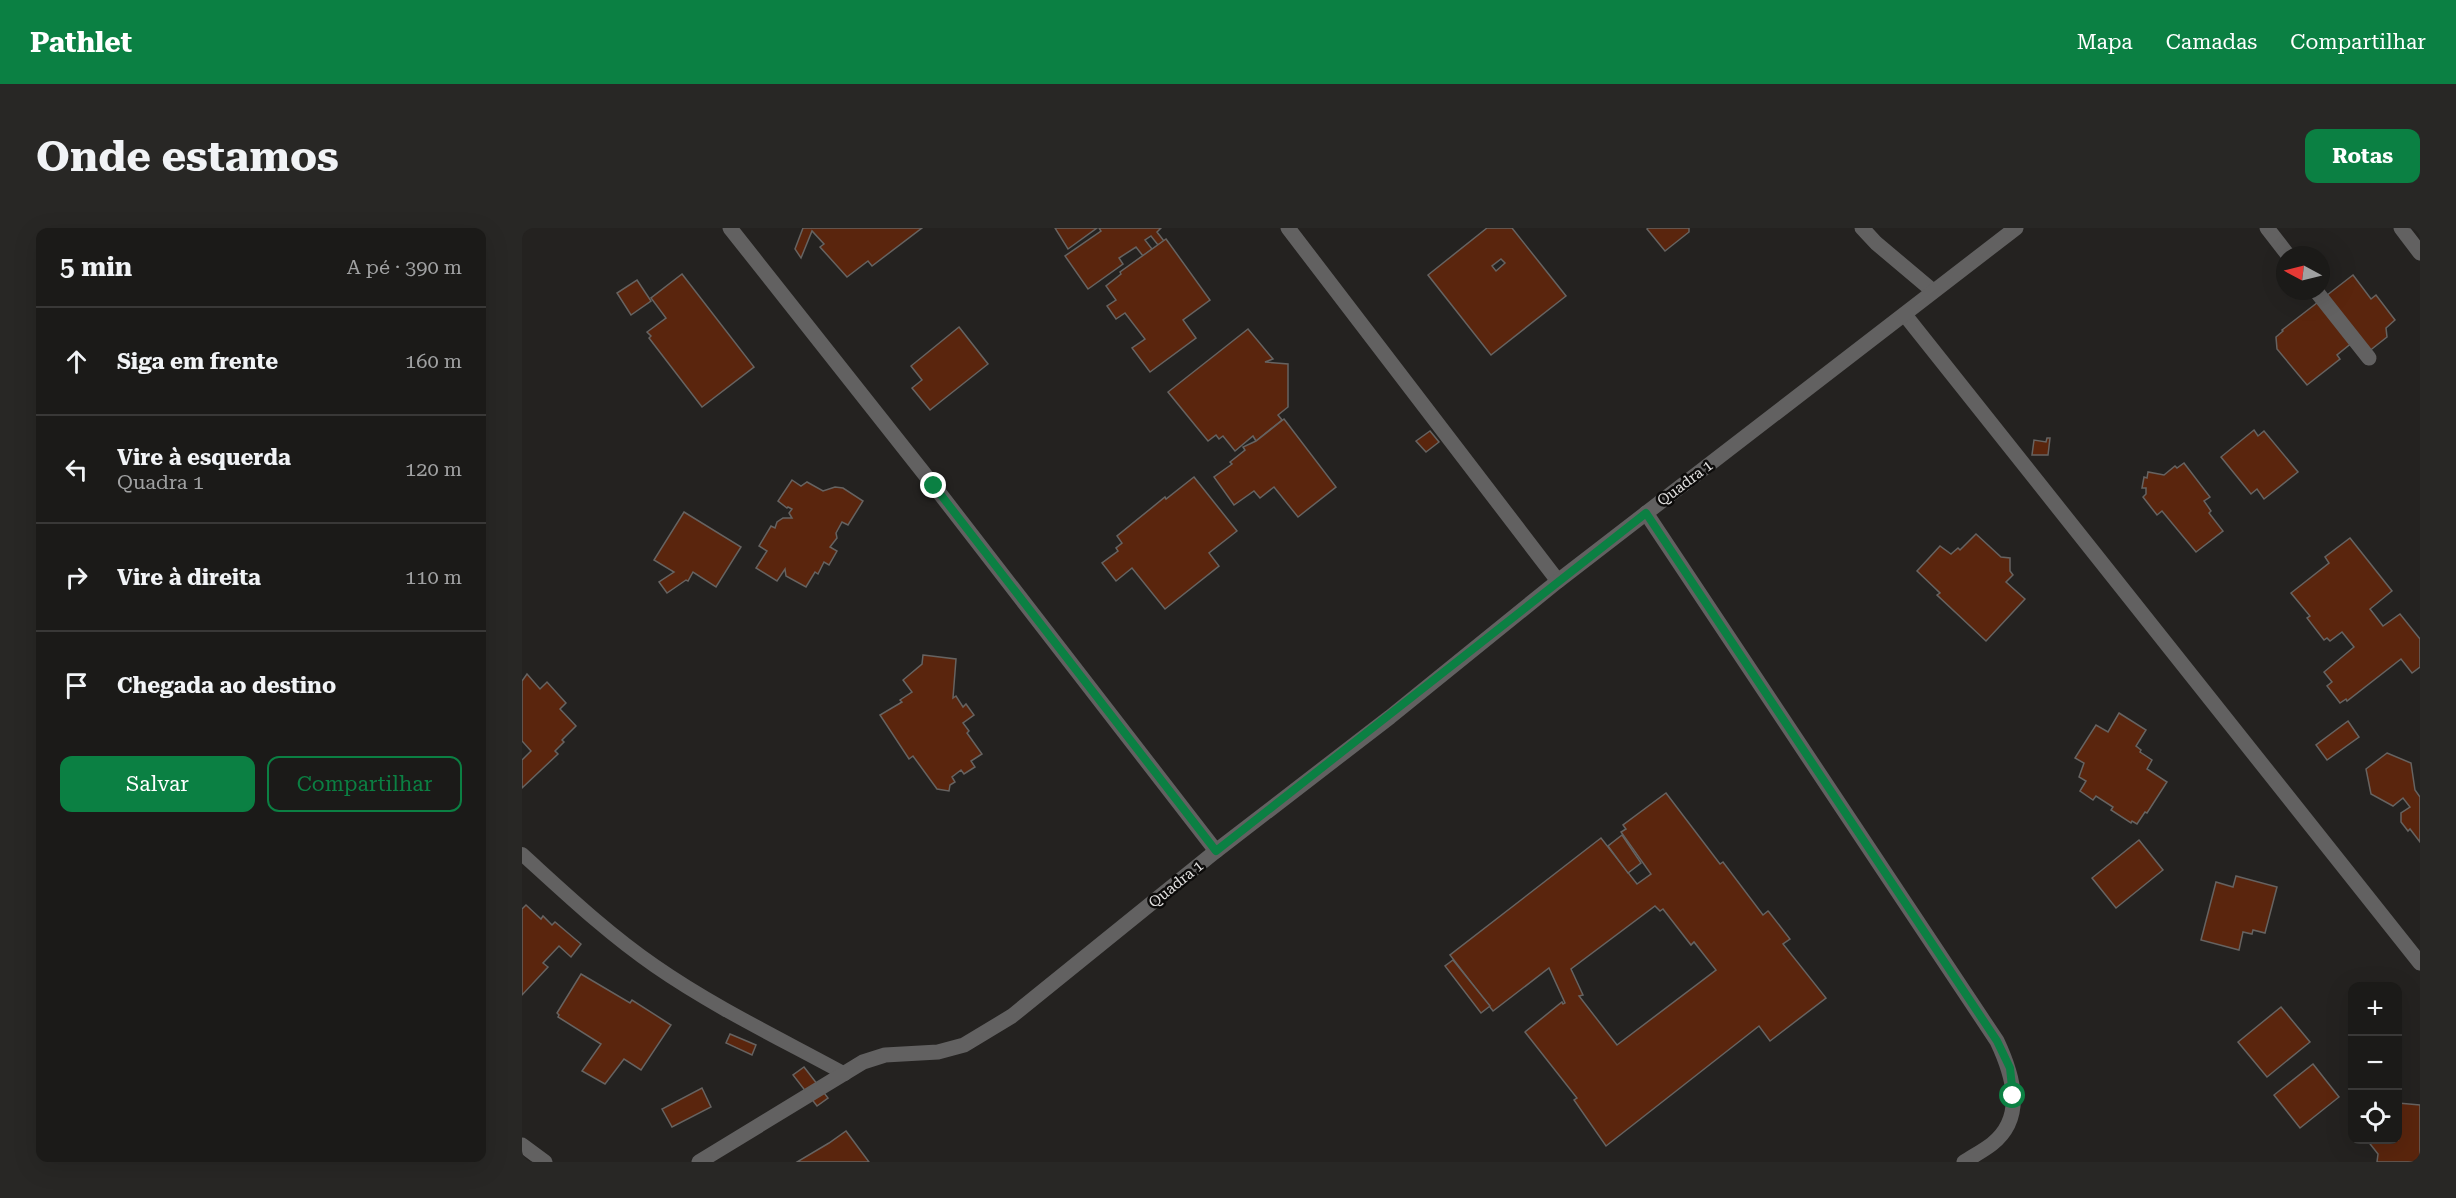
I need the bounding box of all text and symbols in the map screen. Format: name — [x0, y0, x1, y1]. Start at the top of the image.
text: Pathlet — [30, 26, 132, 59]
text: Mapa — [2077, 30, 2133, 54]
text: Camadas — [2166, 30, 2257, 54]
text: Compartilhar — [2290, 30, 2426, 54]
button: Rotas — [2305, 129, 2420, 183]
text: Onde estamos — [36, 132, 339, 181]
north arrow — [2276, 246, 2330, 300]
text: 5 min — [60, 252, 132, 282]
text: A pé · 390 m — [347, 255, 462, 279]
icon: ahead — [60, 345, 93, 378]
text: Siga em frente — [117, 349, 278, 374]
text: 160 m — [405, 349, 462, 373]
text: Vire à esquerda — [117, 445, 291, 470]
icon: left — [60, 453, 93, 486]
street label: Quadra 1 — [1654, 456, 1716, 510]
text: 120 m — [405, 457, 462, 481]
text: Quadra 1 — [117, 470, 204, 494]
route end — [920, 472, 946, 498]
icon: right — [60, 561, 93, 594]
text: Vire à direita — [117, 565, 261, 590]
text: 110 m — [405, 565, 462, 589]
icon: arrive — [60, 669, 93, 702]
text: Chegada ao destino — [117, 673, 336, 698]
button: Salvar — [60, 756, 255, 812]
button: Compartilhar — [267, 756, 462, 812]
street label: Quadra 1 — [1145, 856, 1207, 912]
map controls — [2348, 982, 2402, 1144]
button: + — [2348, 982, 2402, 1036]
button: − — [2348, 1036, 2402, 1090]
route start — [1999, 1082, 2025, 1108]
button: locate — [2348, 1090, 2402, 1144]

